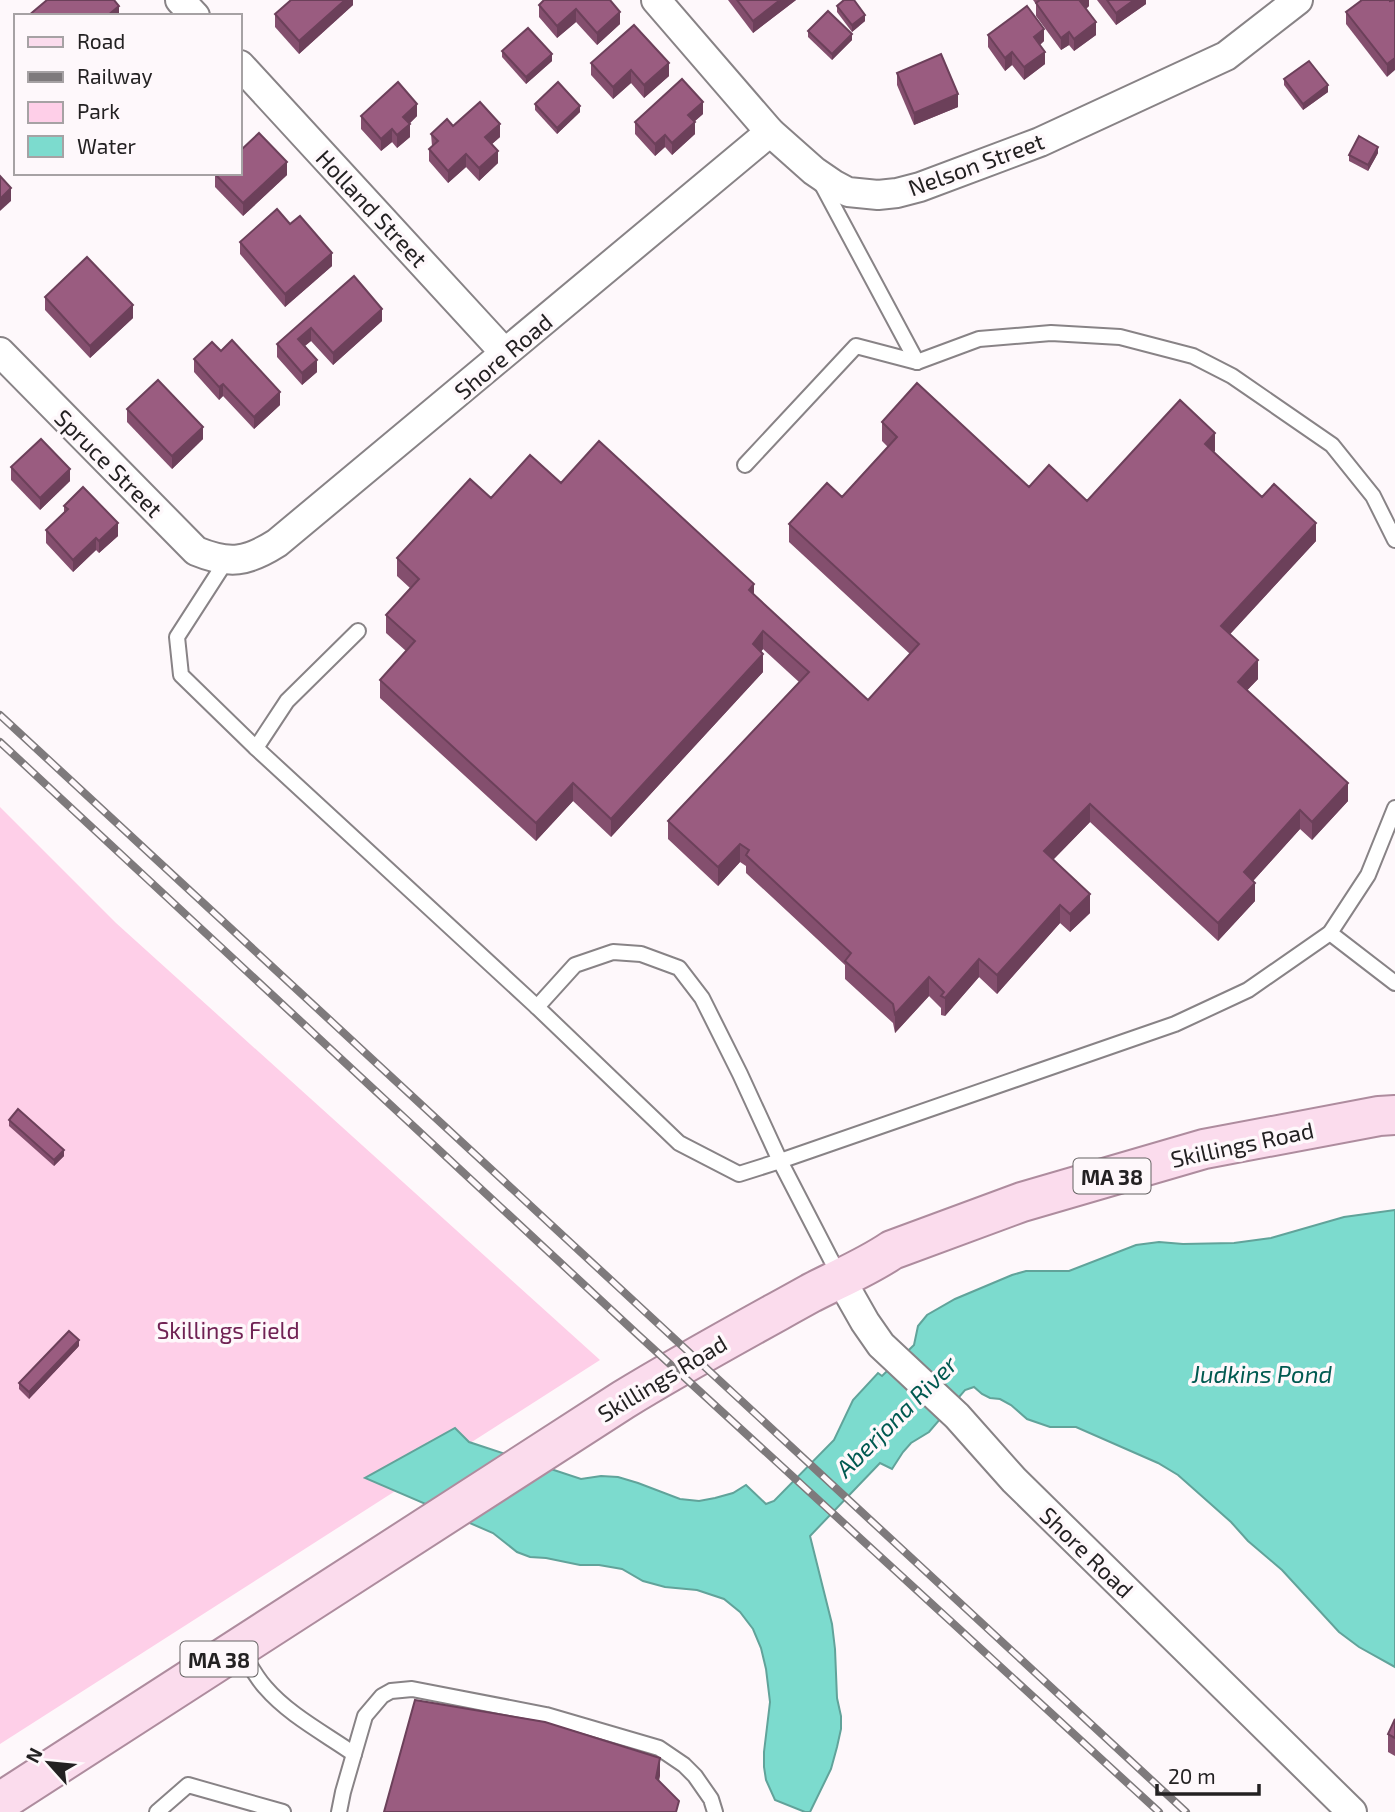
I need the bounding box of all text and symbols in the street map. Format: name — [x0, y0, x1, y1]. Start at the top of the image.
legend — [14, 14, 242, 175]
text: Road — [77, 28, 125, 53]
text: Railway — [77, 63, 153, 88]
text: Park — [77, 98, 120, 123]
street label: Nelson Street — [904, 126, 1048, 202]
text: Water — [77, 133, 136, 158]
street label: Holland Street — [311, 143, 434, 273]
street label: Shore Road — [449, 307, 557, 405]
street label: Spruce Street — [49, 403, 169, 523]
street label: Skillings Road — [1168, 1115, 1316, 1173]
road number: MA 38 — [1074, 1158, 1150, 1194]
park label: Skillings Field — [156, 1316, 300, 1344]
street label: Skillings Road — [592, 1328, 732, 1428]
water label: Aberjona River — [829, 1349, 963, 1483]
water label: Judkins Pond — [1191, 1359, 1333, 1388]
street label: Shore Road — [1035, 1501, 1139, 1603]
road number: MA 38 — [180, 1642, 258, 1676]
north arrow — [14, 1728, 84, 1798]
text: N — [20, 1744, 47, 1766]
scale bar — [1157, 1752, 1258, 1796]
text: 20 m — [1168, 1763, 1216, 1788]

